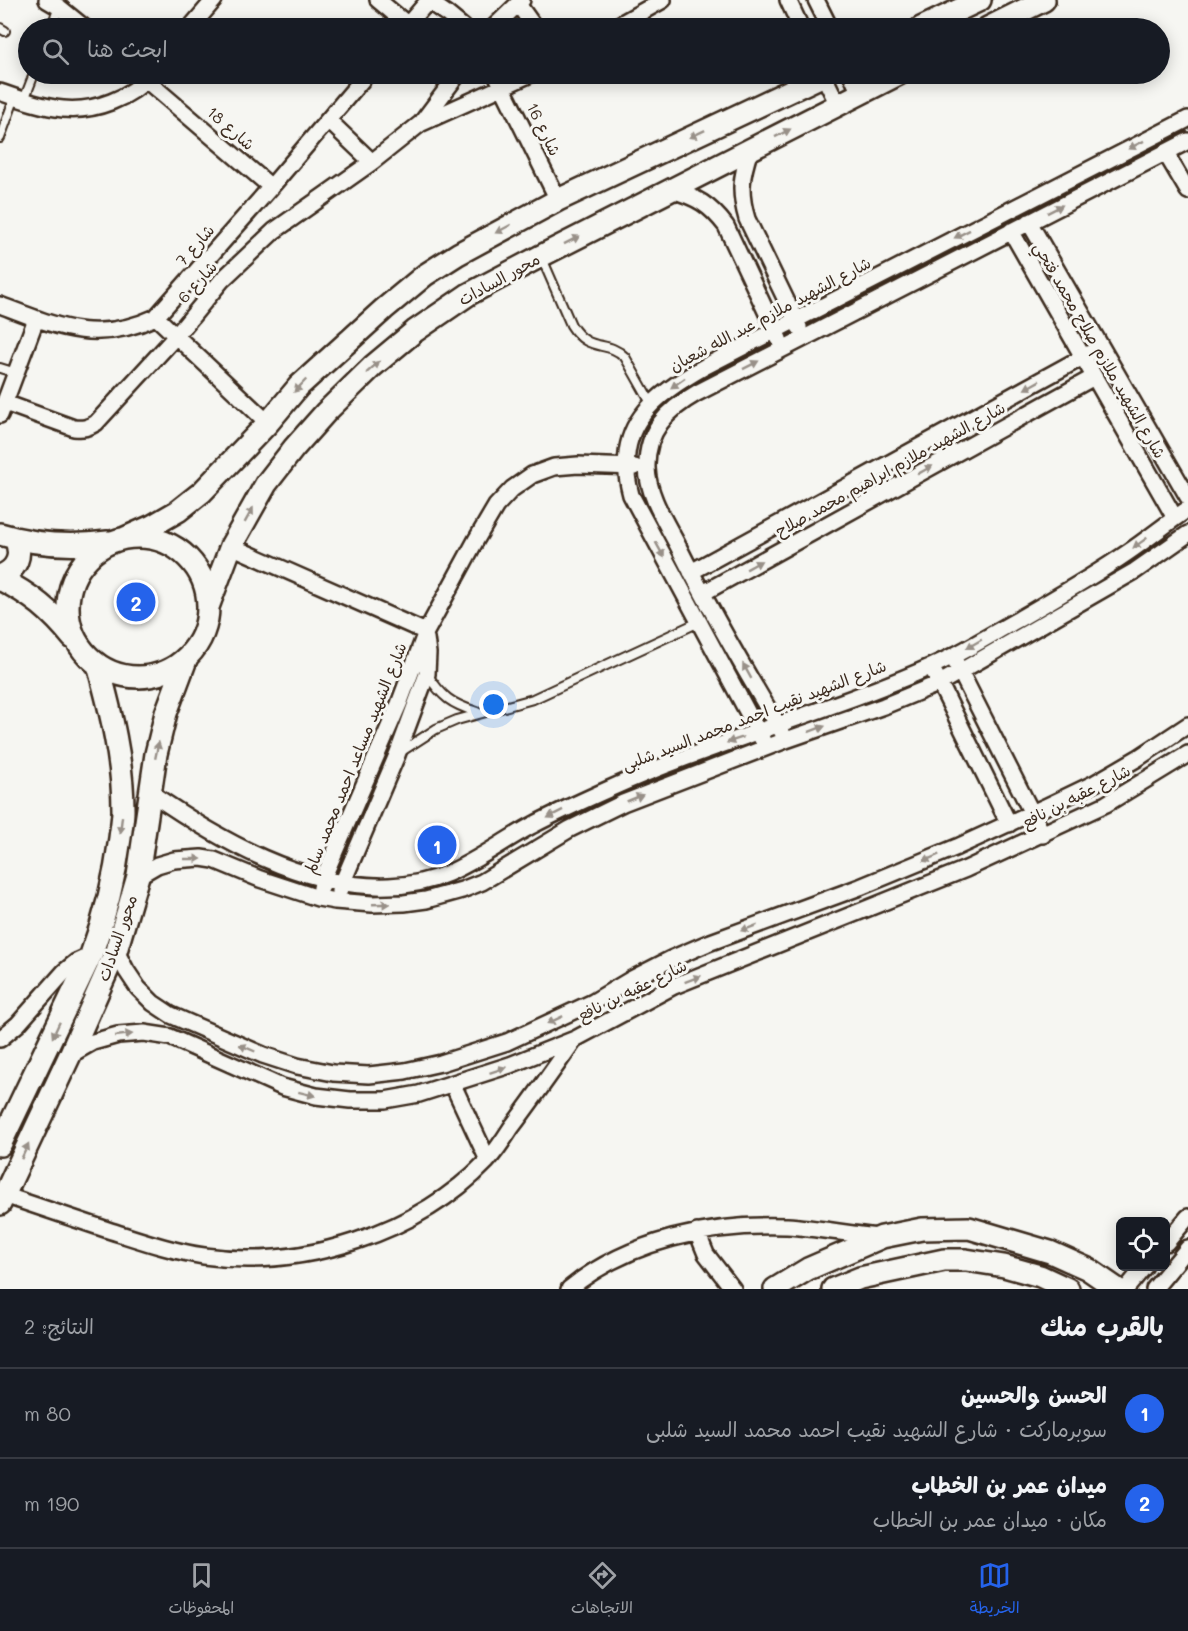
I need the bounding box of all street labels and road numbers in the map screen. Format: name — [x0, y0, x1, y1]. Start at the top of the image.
street label: شارع 16 — [521, 99, 566, 160]
street label: شارع 18 — [202, 101, 260, 156]
street label: شارع 7 — [171, 219, 220, 271]
street label: شارع الشهيد ملازم صلاح محمد فتحي — [1025, 238, 1171, 464]
street label: محور السادات — [454, 248, 544, 310]
street label: شارع الشهيد ملازم عبد الله شعبان — [665, 251, 875, 378]
street label: شارع 6 — [172, 256, 222, 308]
street label: شارع الشهيد ملازم ابراهيم محمد صلاح — [771, 396, 1010, 543]
street label: شارع الشهيد مساعد احمد محمد سالم — [298, 639, 413, 878]
street label: شارع الشهيد نقيب احمد محمد السيد شلبى — [619, 654, 890, 777]
street label: شارع عقبه بن نافع — [1018, 759, 1135, 834]
street label: محور السادات — [92, 892, 142, 984]
street label: شارع عقبه بن نافع — [574, 954, 691, 1027]

